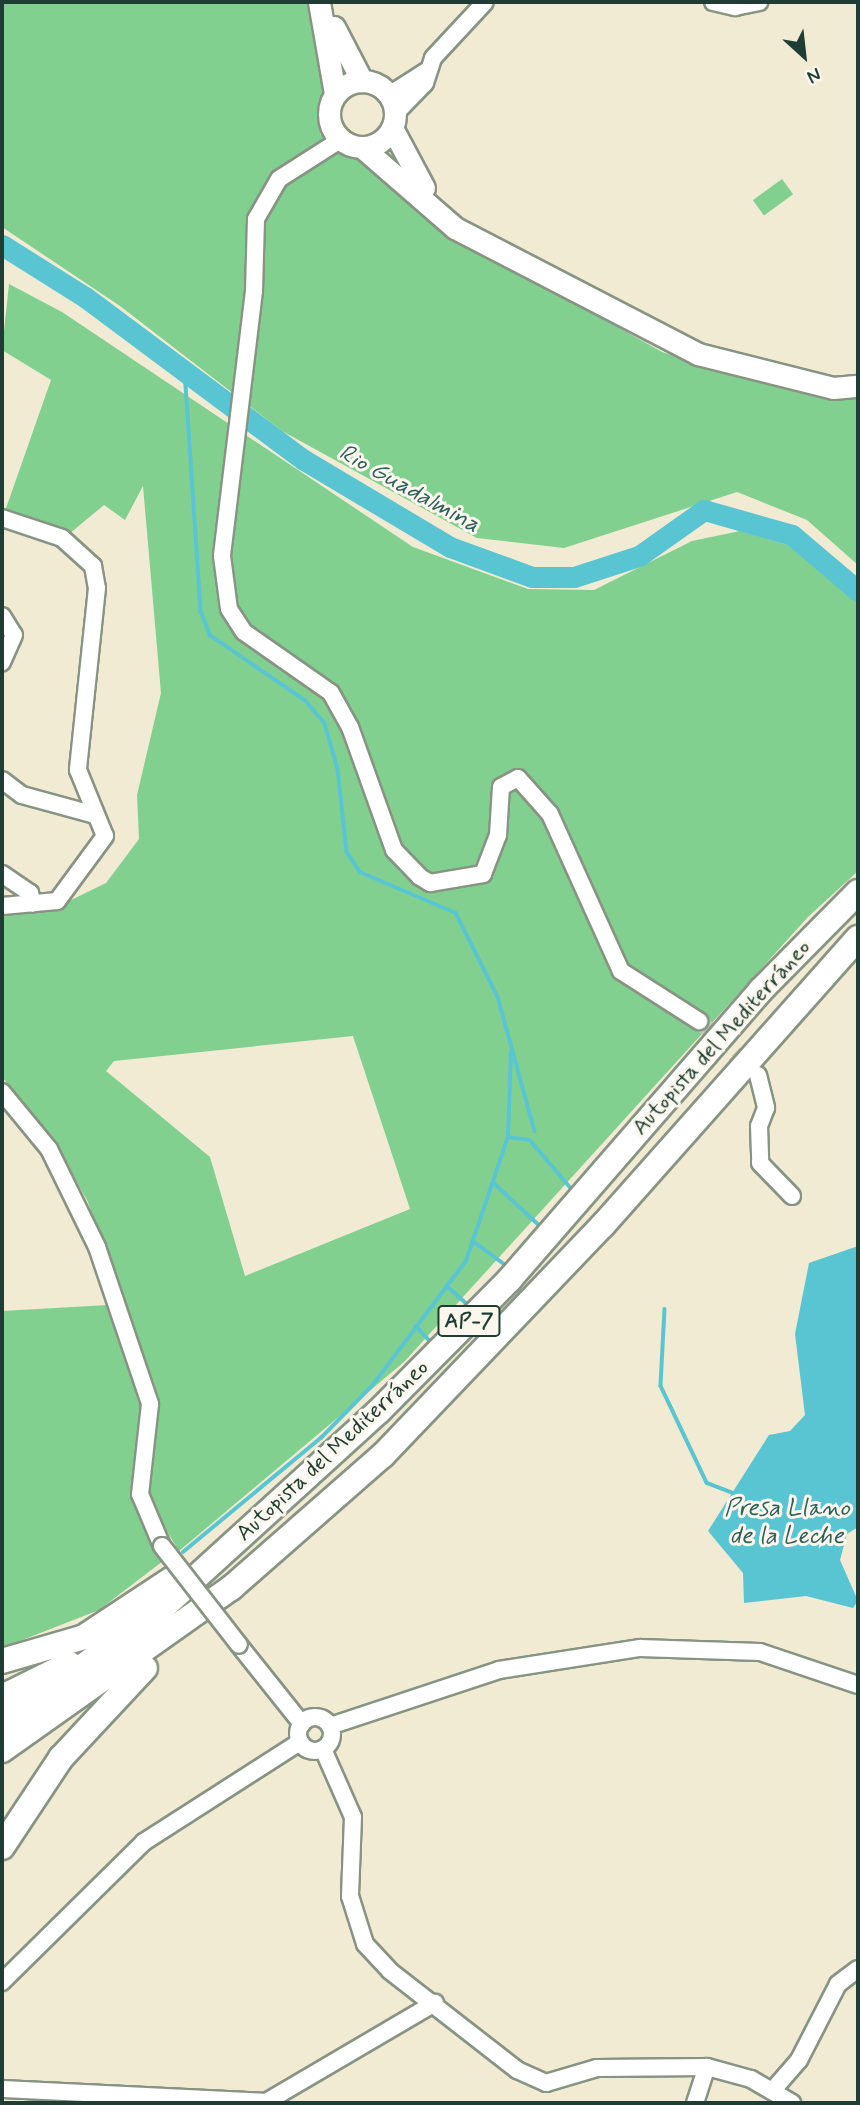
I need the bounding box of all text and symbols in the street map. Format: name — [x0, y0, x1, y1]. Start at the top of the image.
north arrow — [769, 21, 839, 91]
text: N — [802, 61, 825, 89]
water label: Rio Guadalmina — [334, 439, 484, 539]
street label: Autopista del Mediterráneo — [625, 933, 819, 1143]
road number: AP-7 — [436, 1304, 502, 1338]
street label: Autopista del Mediterráneo — [229, 1353, 437, 1549]
water label: Presa Llano de la Leche — [725, 1495, 849, 1551]

